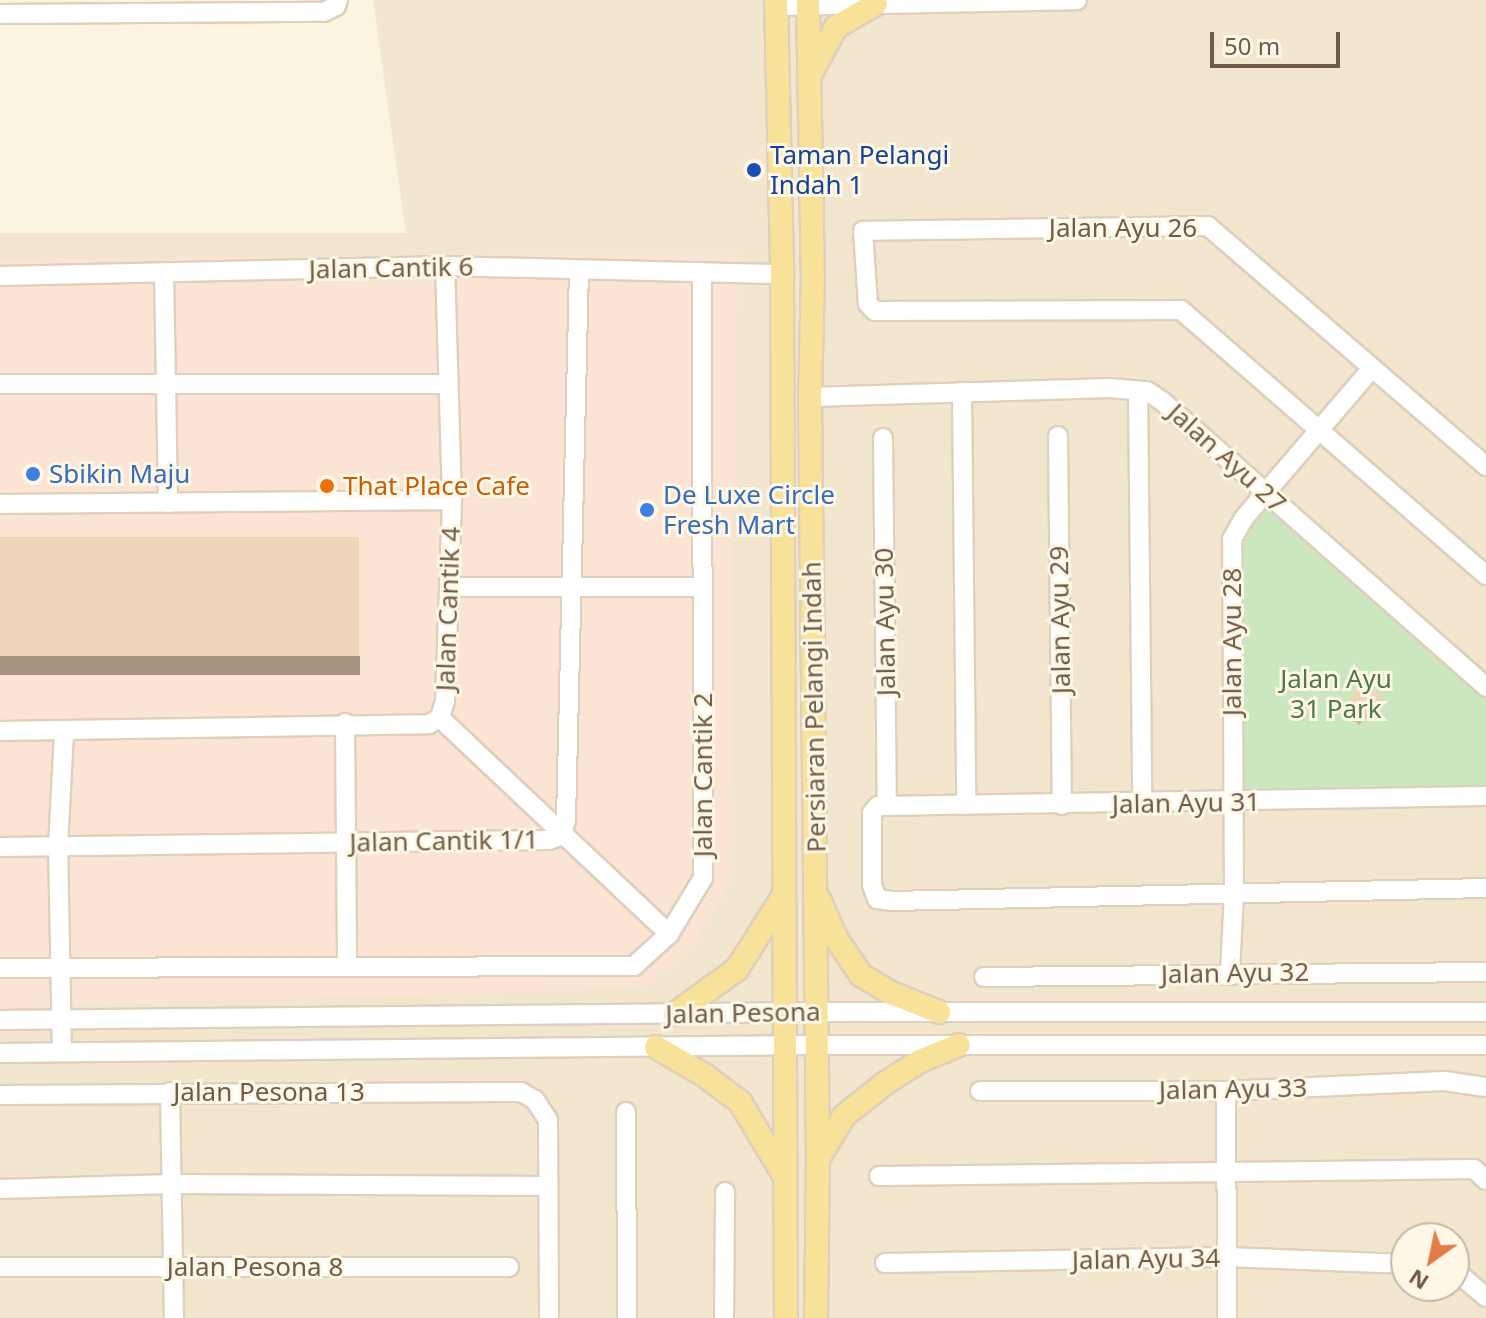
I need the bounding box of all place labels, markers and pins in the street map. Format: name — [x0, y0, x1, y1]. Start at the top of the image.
place label: Taman Pelangi Indah 1 — [770, 139, 949, 200]
marker: Taman Pelangi Indah 1 — [745, 161, 763, 179]
place label: Sbikin Maju — [49, 458, 190, 490]
marker: Sbikin Maju — [24, 465, 42, 483]
place label: That Place Cafe — [343, 470, 530, 502]
marker: That Place Cafe — [318, 477, 336, 495]
place label: De Luxe Circle Fresh Mart — [663, 479, 835, 540]
marker: De Luxe Circle Fresh Mart — [638, 501, 656, 519]

